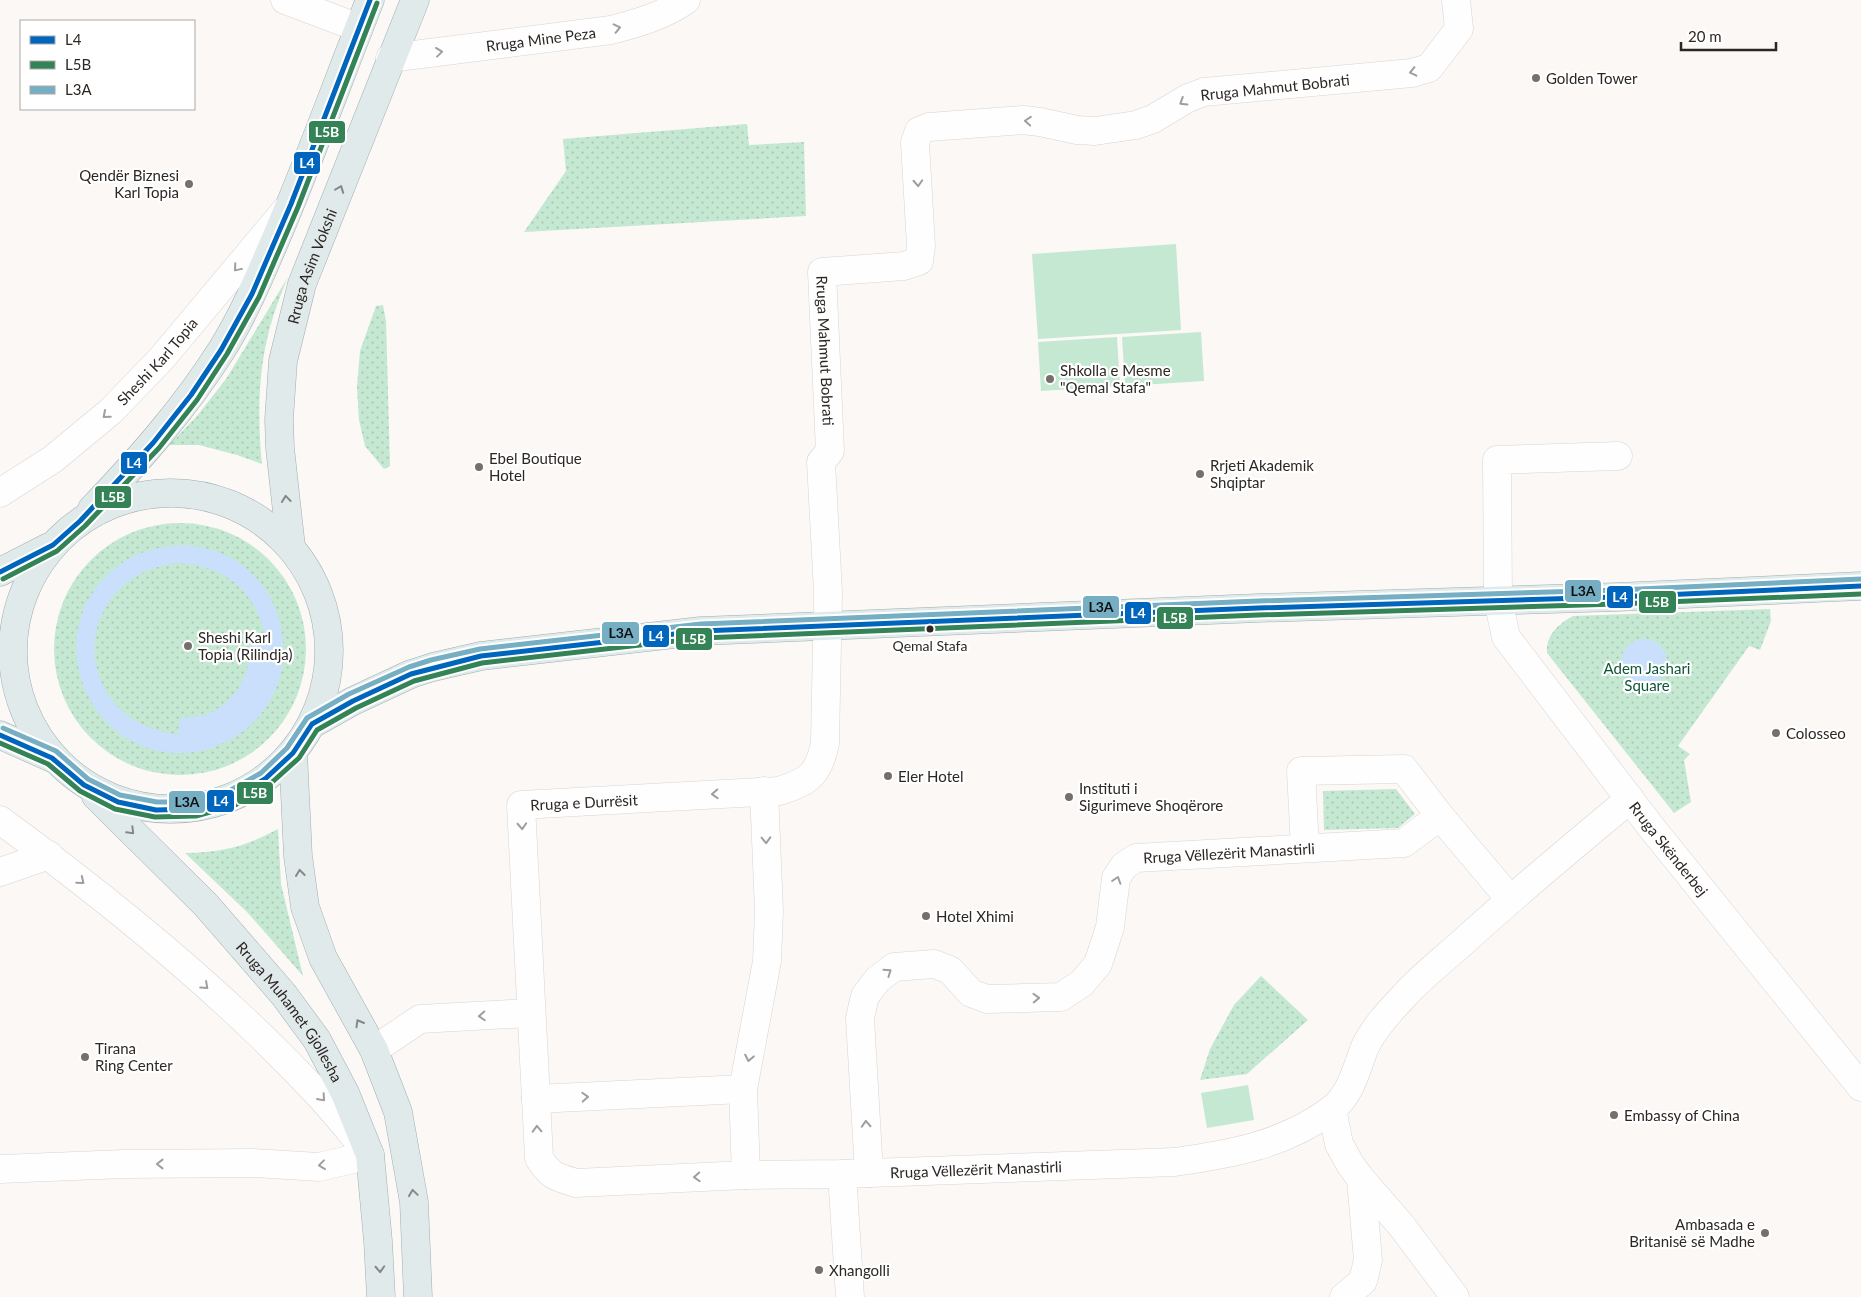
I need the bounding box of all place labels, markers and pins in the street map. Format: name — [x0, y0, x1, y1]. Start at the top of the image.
place label: Golden Tower — [1546, 69, 1638, 87]
marker: Golden Tower — [1530, 72, 1542, 84]
place label: Qendër Biznesi Karl Topia — [79, 166, 179, 201]
marker: Qendër Biznesi Karl Topia — [183, 178, 195, 190]
place label: Shkolla e Mesme "Qemal Stafa" — [1060, 361, 1171, 396]
marker: Shkolla e Mesme "Qemal Stafa" — [1044, 373, 1056, 385]
place label: Ebel Boutique Hotel — [489, 449, 582, 484]
place label: Rrjeti Akademik Shqiptar — [1210, 456, 1314, 491]
marker: Ebel Boutique Hotel — [473, 461, 485, 473]
marker: Rrjeti Akademik Shqiptar — [1194, 468, 1206, 480]
marker: Qemal Stafa — [925, 624, 935, 634]
place label: Sheshi Karl Topia (Rilindja) — [198, 628, 292, 663]
place label: Qemal Stafa — [893, 637, 967, 654]
marker: Sheshi Karl Topia (Rilindja) — [182, 640, 194, 652]
place label: Colosseo — [1786, 724, 1846, 742]
marker: Colosseo — [1770, 727, 1782, 739]
place label: Eler Hotel — [898, 767, 963, 785]
marker: Eler Hotel — [882, 770, 894, 782]
place label: Instituti i Sigurimeve Shoqërore — [1079, 779, 1223, 814]
marker: Instituti i Sigurimeve Shoqërore — [1063, 791, 1075, 803]
place label: Hotel Xhimi — [936, 907, 1014, 925]
marker: Hotel Xhimi — [920, 910, 932, 922]
place label: Tirana Ring Center — [95, 1039, 173, 1074]
marker: Tirana Ring Center — [79, 1051, 91, 1063]
place label: Embassy of China — [1624, 1106, 1740, 1124]
marker: Embassy of China — [1608, 1109, 1620, 1121]
place label: Ambasada e Britanisë së Madhe — [1629, 1215, 1755, 1250]
marker: Ambasada e Britanisë së Madhe — [1759, 1227, 1771, 1239]
place label: Xhangolli — [829, 1261, 890, 1279]
marker: Xhangolli — [813, 1264, 825, 1276]

